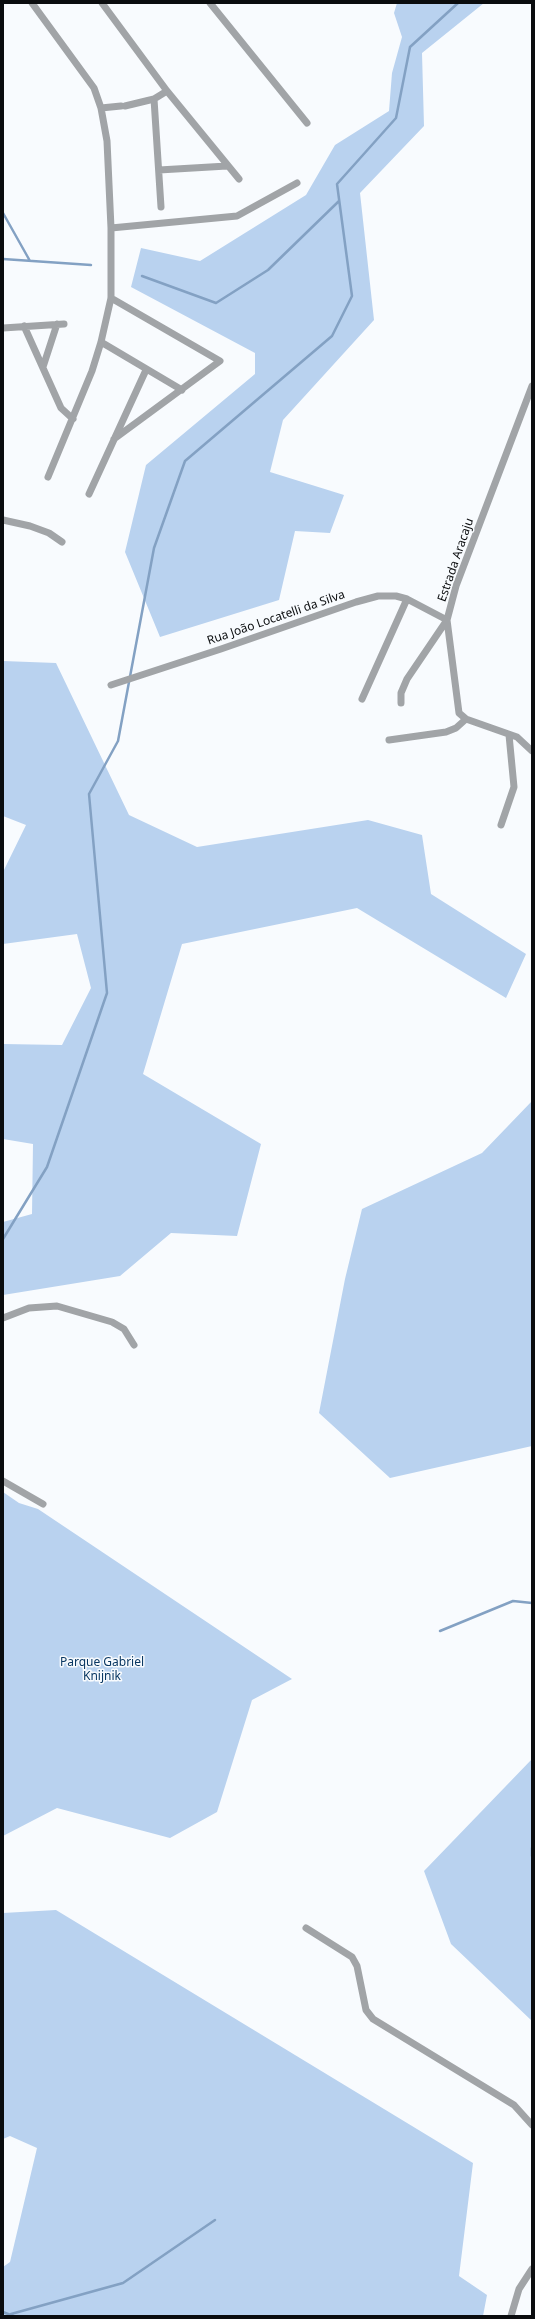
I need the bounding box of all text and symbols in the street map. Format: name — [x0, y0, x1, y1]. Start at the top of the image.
street label: Estrada Aracaju — [435, 516, 477, 604]
street label: Rua João Locatelli da Silva — [205, 588, 347, 648]
park label: Parque Gabriel Knijnik — [60, 1656, 144, 1684]

